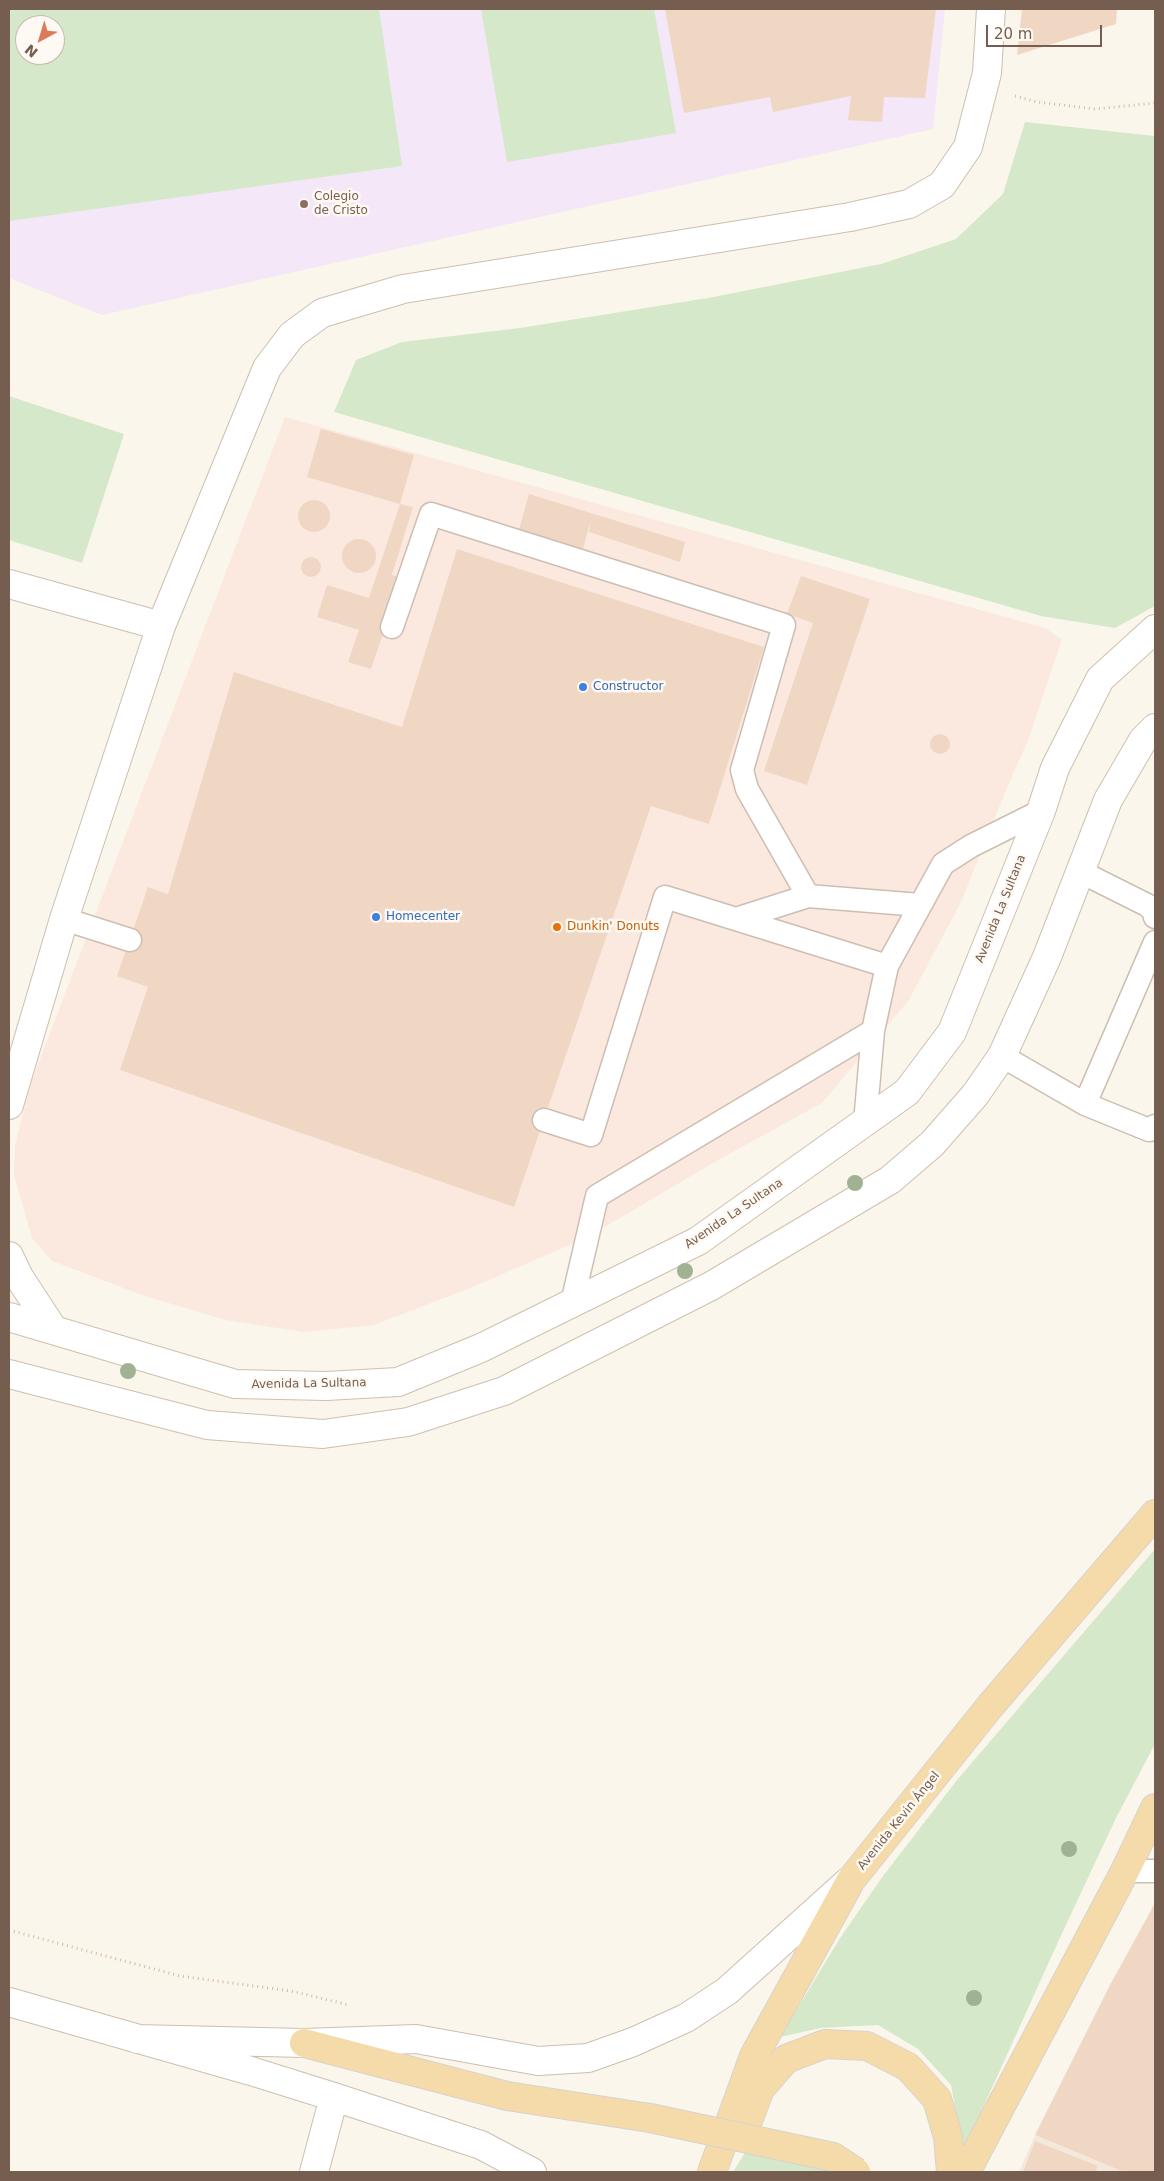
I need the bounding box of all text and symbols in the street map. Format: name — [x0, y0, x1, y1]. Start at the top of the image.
north arrow — [15, 15, 65, 65]
scale bar — [989, 15, 1105, 47]
text: 20 m — [994, 25, 1032, 43]
text: N — [22, 41, 41, 61]
place label: Colegio de Cristo — [314, 190, 368, 218]
marker: Colegio de Cristo — [298, 198, 310, 210]
place label: Constructor — [593, 680, 663, 694]
marker: Constructor — [577, 681, 589, 693]
street label: Avenida La Sultana — [973, 853, 1029, 965]
place label: Homecenter — [386, 910, 460, 924]
marker: Homecenter — [370, 911, 382, 923]
place label: Dunkin' Donuts — [567, 920, 659, 934]
marker: Dunkin' Donuts — [551, 921, 563, 933]
street label: Avenida La Sultana — [682, 1176, 786, 1252]
street label: Avenida La Sultana — [251, 1376, 367, 1392]
street label: Avenida Kevin Ángel — [855, 1769, 943, 1873]

